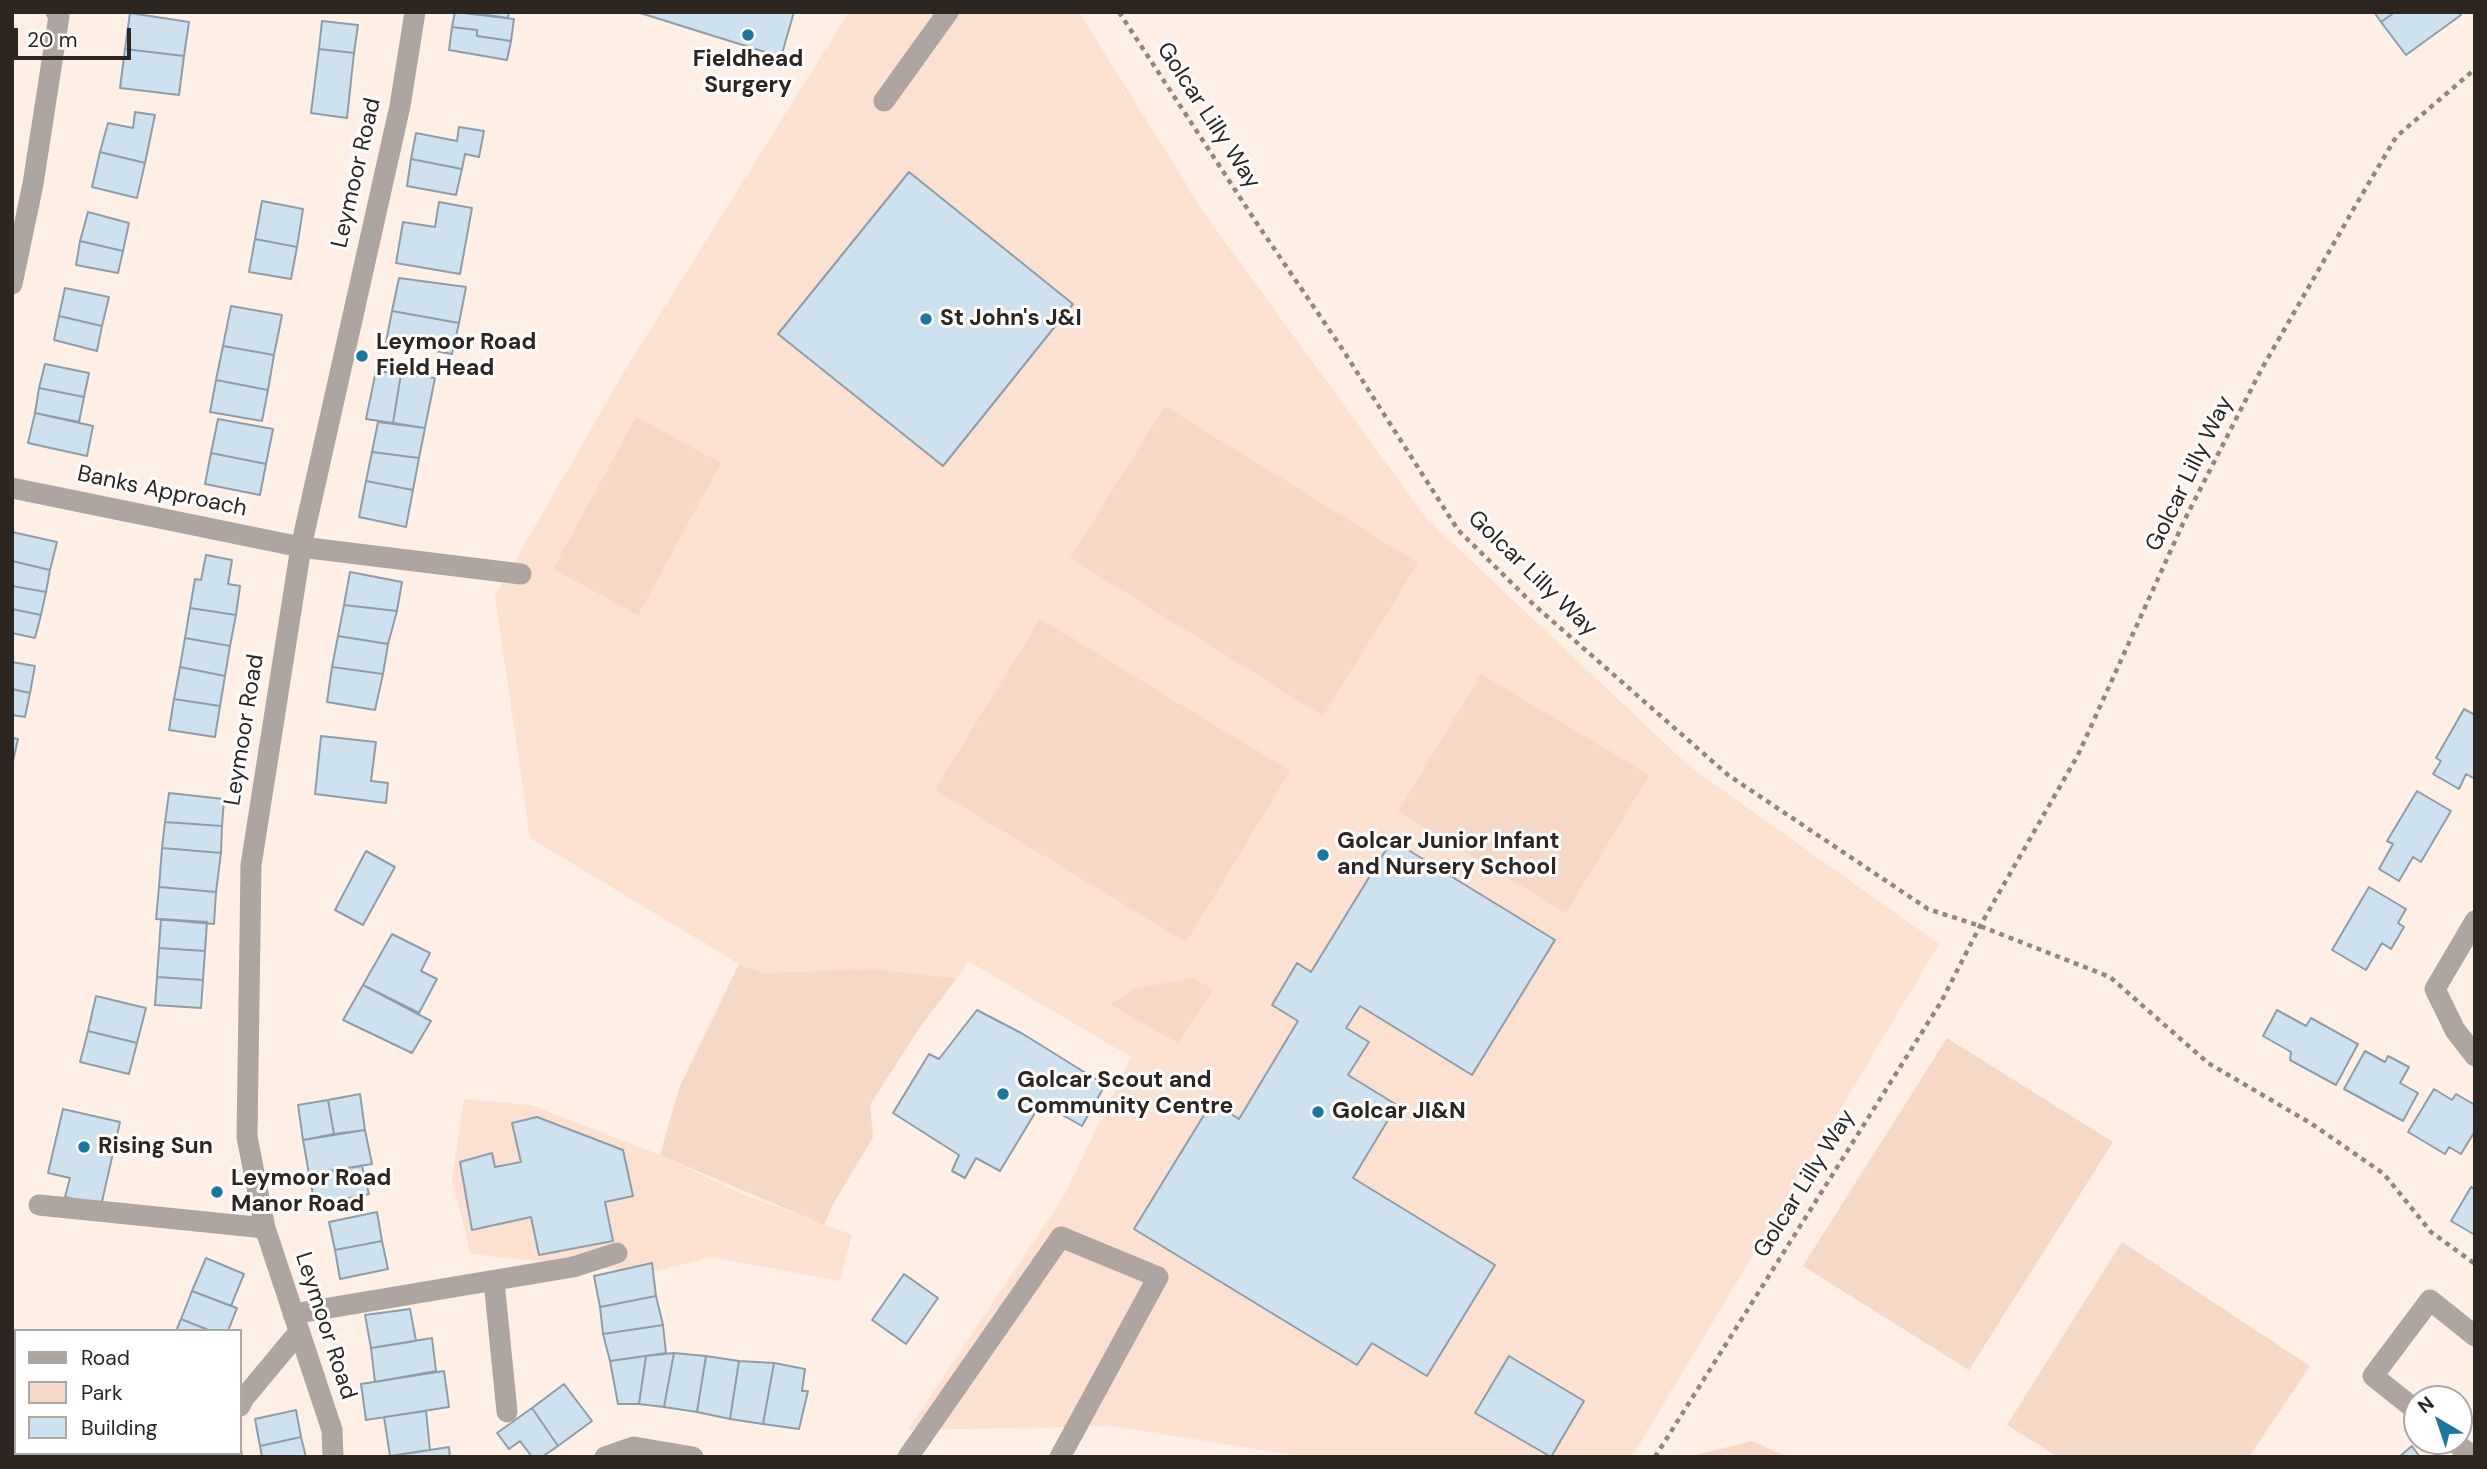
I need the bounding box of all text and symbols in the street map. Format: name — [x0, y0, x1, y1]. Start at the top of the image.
scale bar — [18, 14, 135, 58]
text: 20 m — [27, 26, 78, 54]
marker: Fieldhead Surgery — [740, 27, 756, 43]
street label: Golcar Lilly Way — [1150, 37, 1266, 195]
place label: Fieldhead Surgery — [693, 46, 803, 100]
street label: Leymoor Road — [326, 95, 388, 251]
place label: St John's J&I — [940, 305, 1082, 333]
marker: St John's J&I — [918, 311, 934, 327]
place label: Leymoor Road Field Head — [376, 329, 536, 383]
marker: Leymoor Road Field Head — [354, 348, 370, 364]
street label: Golcar Lilly Way — [2140, 392, 2240, 556]
street label: Banks Approach — [75, 461, 249, 523]
street label: Golcar Lilly Way — [1461, 505, 1603, 643]
street label: Leymoor Road — [219, 652, 271, 808]
place label: Golcar Junior Infant and Nursery School — [1337, 828, 1559, 882]
marker: Golcar Junior Infant and Nursery School — [1315, 847, 1331, 863]
place label: Golcar Scout and Community Centre — [1017, 1067, 1233, 1121]
marker: Golcar Scout and Community Centre — [995, 1086, 1011, 1102]
place label: Golcar JI&N — [1332, 1098, 1466, 1126]
marker: Golcar JI&N — [1310, 1104, 1326, 1120]
street label: Golcar Lilly Way — [1748, 1105, 1862, 1263]
place label: Rising Sun — [98, 1133, 213, 1161]
marker: Rising Sun — [76, 1139, 92, 1155]
place label: Leymoor Road Manor Road — [231, 1165, 391, 1219]
marker: Leymoor Road Manor Road — [209, 1184, 225, 1200]
street label: Leymoor Road — [288, 1249, 362, 1403]
legend — [14, 1329, 242, 1455]
text: Road — [81, 1344, 130, 1372]
text: Park — [81, 1379, 122, 1407]
north arrow — [2403, 1385, 2473, 1455]
text: N — [2412, 1391, 2439, 1419]
text: Building — [81, 1414, 157, 1442]

